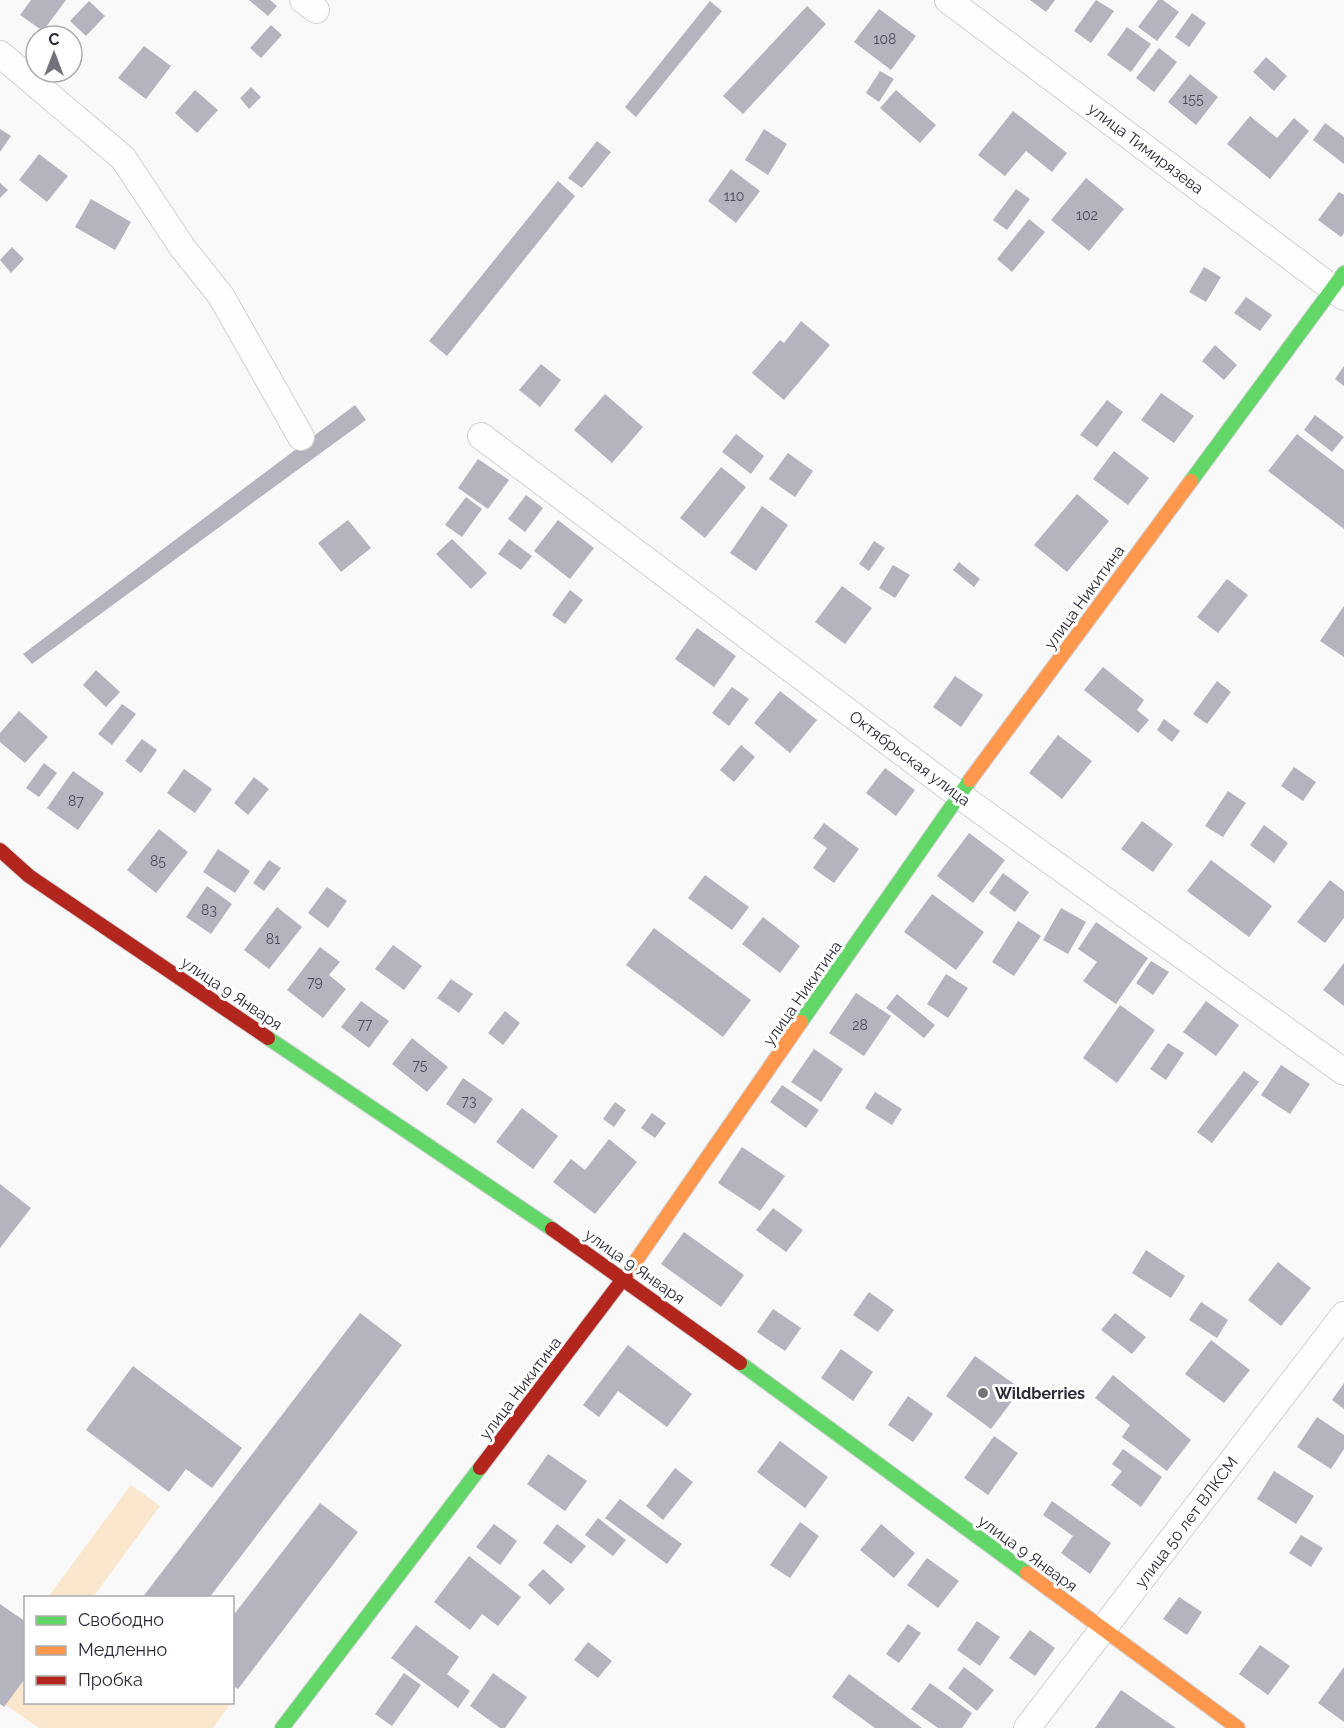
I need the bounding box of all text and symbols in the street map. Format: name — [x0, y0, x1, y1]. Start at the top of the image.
north arrow — [24, 24, 84, 84]
text: С — [49, 30, 60, 49]
house number: 108 — [874, 31, 896, 47]
house number: 155 — [1182, 91, 1204, 107]
street label: улица Тимирязева — [1084, 99, 1207, 198]
house number: 110 — [724, 188, 744, 204]
house number: 102 — [1076, 207, 1098, 223]
street label: улица Никитина — [1040, 542, 1128, 653]
street label: Октябрьская улица — [846, 707, 974, 810]
house number: 87 — [68, 793, 84, 809]
house number: 85 — [150, 853, 166, 869]
house number: 83 — [201, 902, 217, 918]
house number: 81 — [266, 931, 280, 947]
street label: улица Никитина — [759, 937, 846, 1049]
street label: улица 9 Января — [178, 953, 286, 1034]
house number: 79 — [307, 974, 323, 990]
house number: 77 — [358, 1016, 373, 1032]
house number: 28 — [852, 1017, 868, 1033]
house number: 75 — [413, 1057, 428, 1073]
house number: 73 — [462, 1093, 476, 1109]
street label: улица 9 Января — [581, 1225, 688, 1308]
street label: улица Никитина — [476, 1333, 565, 1443]
place label: Wildberries — [995, 1384, 1085, 1403]
marker: Wildberries — [976, 1386, 990, 1400]
street label: улица 50 лет ВЛКСМ — [1131, 1453, 1242, 1591]
street label: улица 9 Января — [974, 1511, 1081, 1596]
legend — [24, 1596, 234, 1704]
text: Свободно — [78, 1609, 164, 1630]
text: Медленно — [78, 1639, 167, 1660]
text: Пробка — [78, 1669, 143, 1690]

